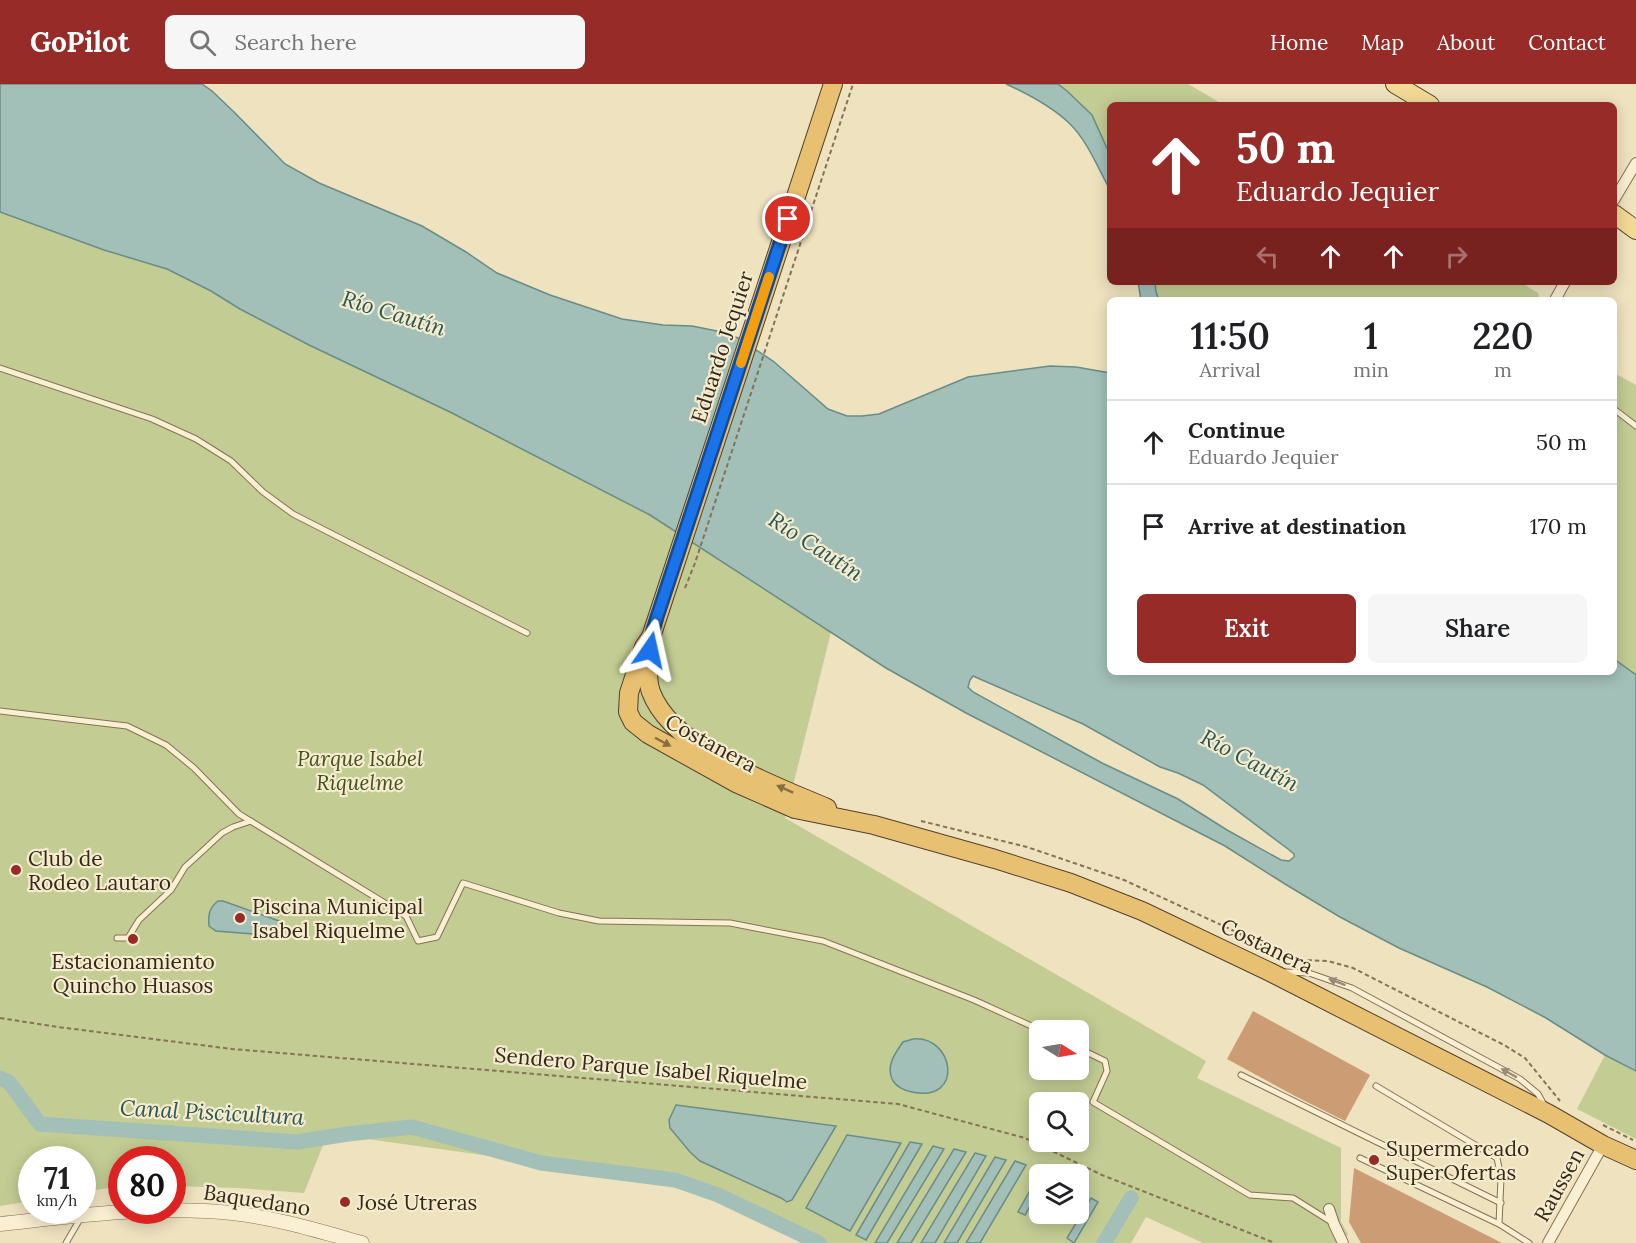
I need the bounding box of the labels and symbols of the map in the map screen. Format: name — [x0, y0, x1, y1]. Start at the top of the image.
pin — [762, 193, 813, 244]
street label: Eduardo Jequier — [685, 268, 759, 426]
water label: Río Cautín — [339, 284, 450, 342]
water label: Río Cautín — [764, 505, 869, 587]
position arrow — [618, 618, 682, 682]
street label: Costanera — [661, 708, 761, 778]
water label: Río Cautín — [1196, 723, 1304, 798]
one-way arrow — [655, 737, 672, 747]
park label: Parque Isabel Riquelme — [297, 745, 423, 796]
one-way arrow — [776, 784, 794, 794]
place label: Club de Rodeo Lautaro — [28, 845, 171, 896]
marker: Club de Rodeo Lautaro — [9, 863, 23, 877]
place label: Piscina Municipal Isabel Riquelme — [252, 893, 423, 944]
marker: Piscina Municipal Isabel Riquelme — [233, 911, 247, 925]
street label: Costanera — [1216, 912, 1318, 980]
marker: Estacionamiento Quincho Huasos — [126, 932, 140, 946]
place label: Estacionamiento Quincho Huasos — [51, 948, 215, 999]
one-way arrow — [1328, 977, 1346, 986]
north arrow — [1029, 1020, 1089, 1080]
street label: Sendero Parque Isabel Riquelme — [493, 1041, 809, 1095]
one-way arrow — [1501, 1068, 1518, 1078]
water label: Canal Piscicultura — [119, 1093, 306, 1131]
place label: Supermercado SuperOfertas — [1386, 1135, 1529, 1186]
street label: Raussen — [1528, 1143, 1590, 1227]
speed limit sign: 80 — [108, 1146, 186, 1224]
marker: Supermercado SuperOfertas — [1367, 1153, 1381, 1167]
street label: Baquedano — [202, 1178, 312, 1222]
place label: José Utreras — [356, 1189, 477, 1216]
marker: José Utreras — [338, 1195, 352, 1209]

